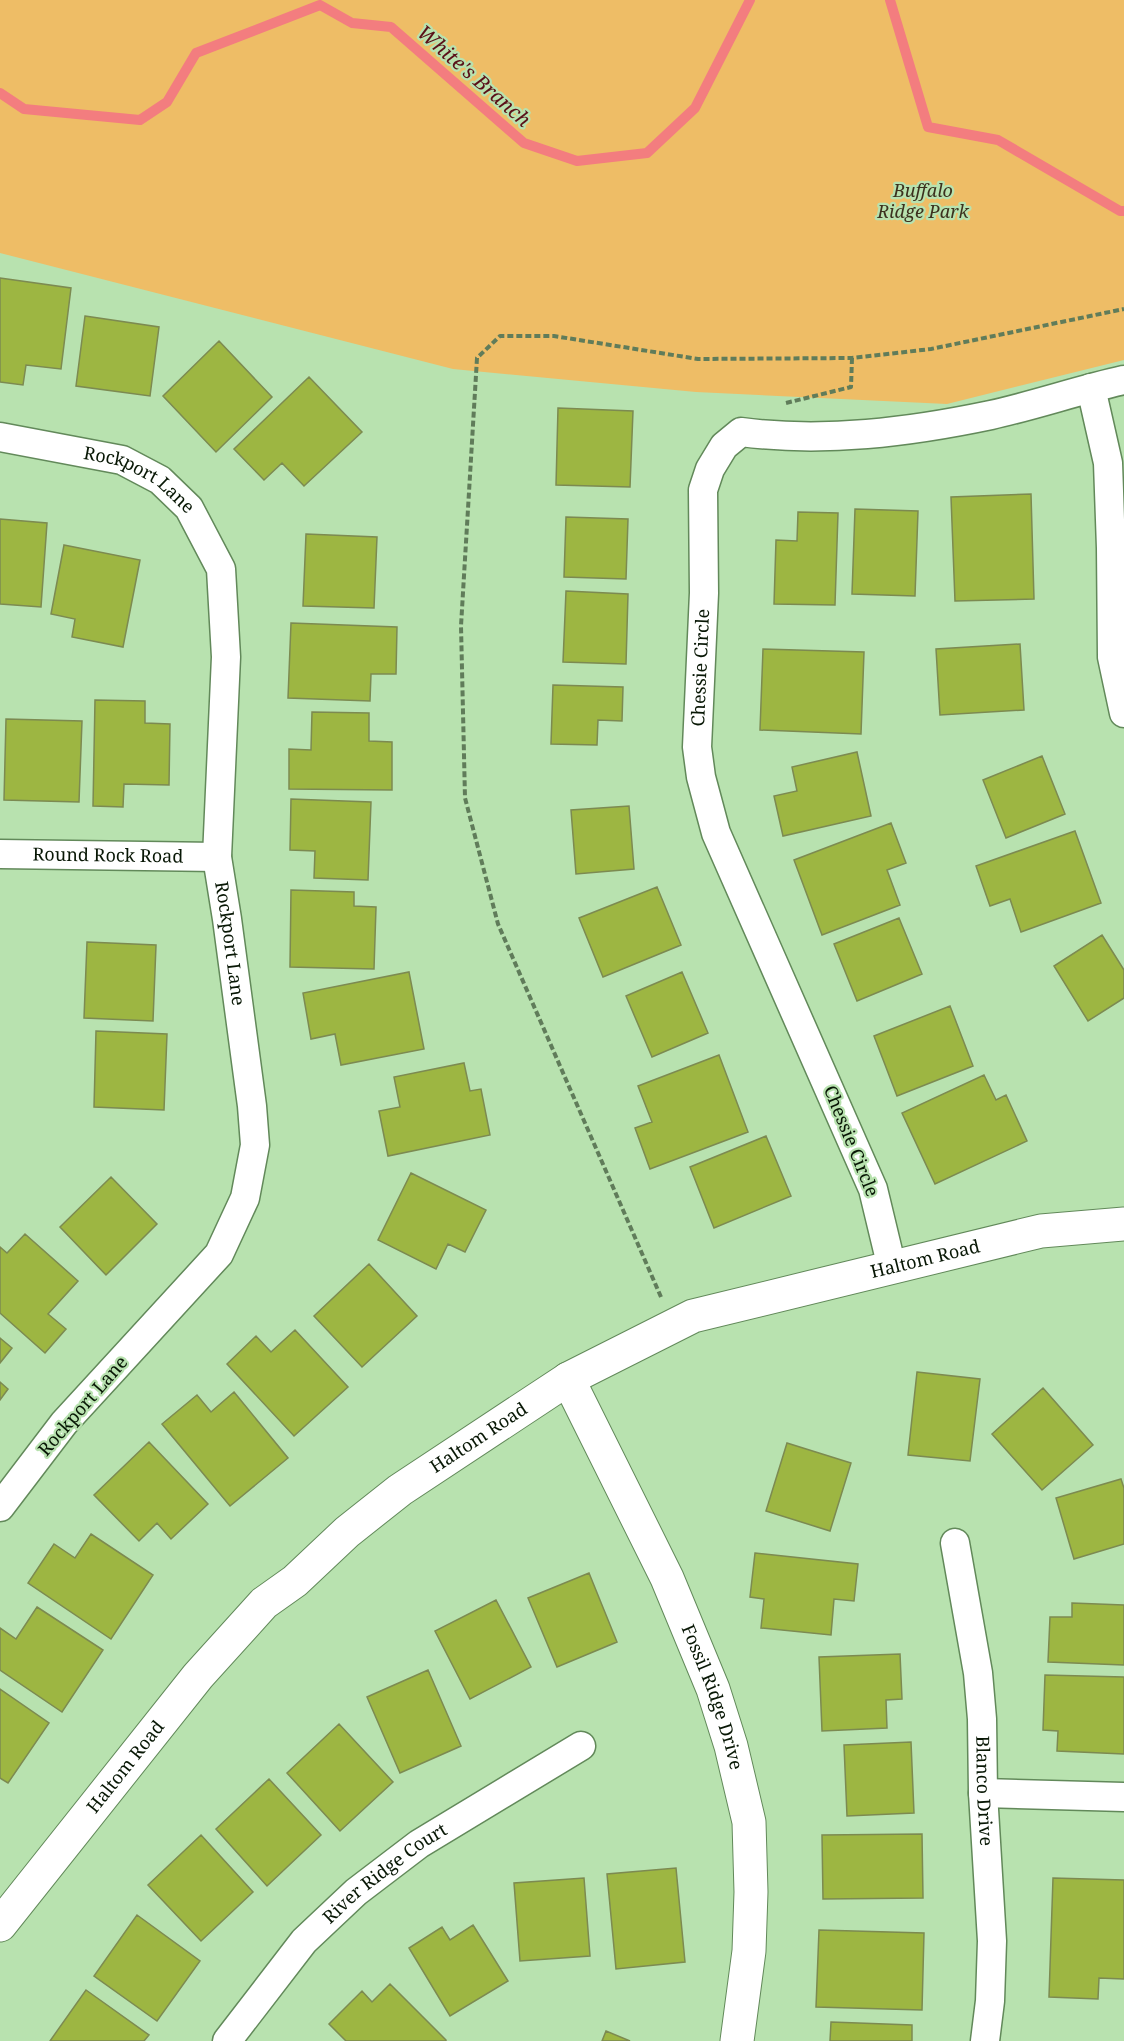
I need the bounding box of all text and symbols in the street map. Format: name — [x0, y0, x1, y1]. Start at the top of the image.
water label: White's Branch — [412, 19, 537, 133]
park label: Buffalo Ridge Park — [876, 178, 970, 223]
street label: Rockport Lane — [82, 440, 200, 518]
street label: Chessie Circle — [685, 608, 714, 727]
street label: Round Rock Road — [32, 841, 184, 868]
street label: Rockport Lane — [210, 879, 251, 1007]
street label: Chessie Circle — [819, 1082, 885, 1200]
street label: Haltom Road — [868, 1233, 982, 1283]
street label: Rockport Lane — [32, 1350, 132, 1460]
street label: Haltom Road — [425, 1396, 531, 1478]
street label: Fossil Ridge Drive — [677, 1621, 749, 1772]
street label: Haltom Road — [81, 1715, 169, 1818]
street label: Blanco Drive — [971, 1735, 999, 1847]
street label: River Ridge Court — [317, 1817, 451, 1928]

